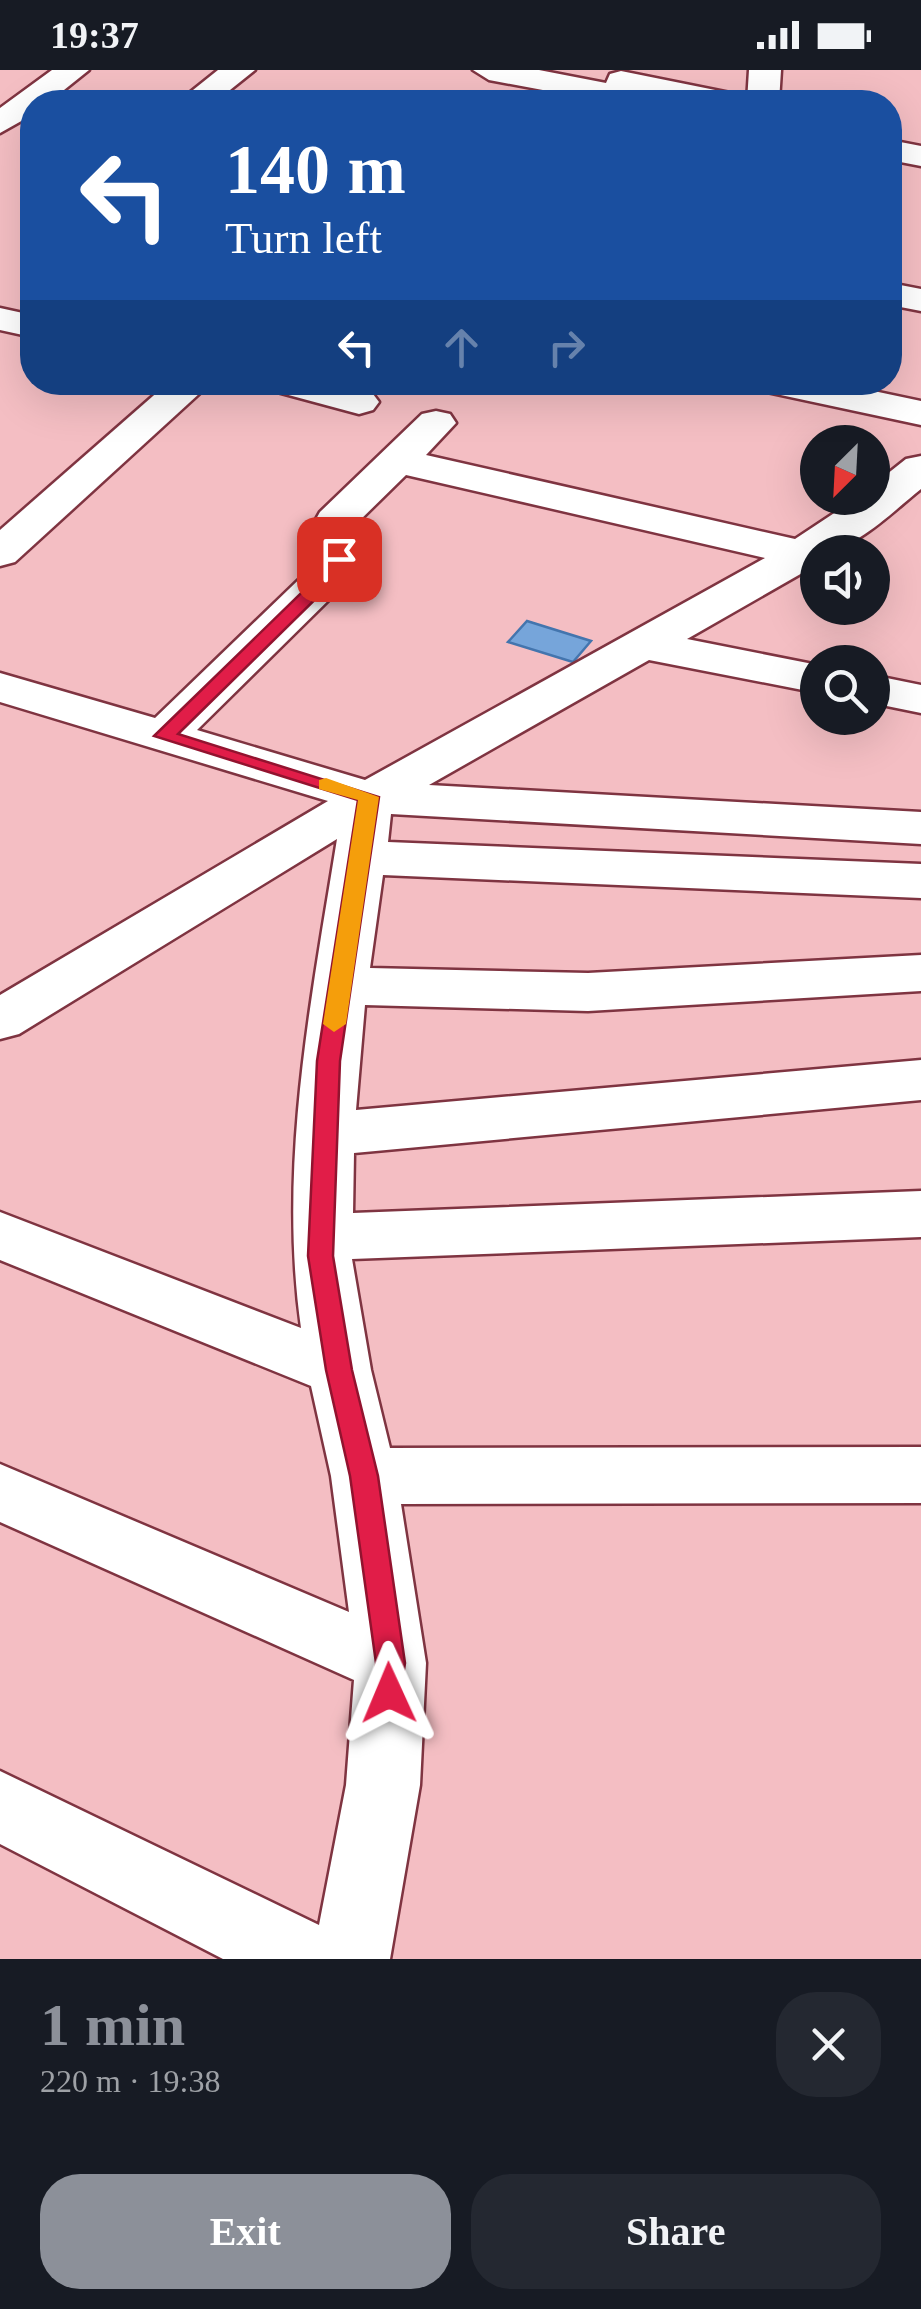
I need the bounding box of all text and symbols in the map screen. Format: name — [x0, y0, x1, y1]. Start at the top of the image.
text: 19:37 — [50, 14, 139, 56]
icon: left — [60, 130, 190, 260]
text: 140 m — [225, 131, 406, 208]
text: Turn left — [225, 213, 382, 263]
icon: left — [329, 320, 384, 375]
icon: ahead — [434, 320, 489, 375]
icon: right — [539, 320, 594, 375]
north arrow — [800, 425, 890, 515]
map controls — [800, 425, 890, 735]
pin — [297, 517, 382, 602]
icon: arrive — [312, 532, 367, 587]
button: sound — [800, 535, 890, 625]
button: search — [800, 645, 890, 735]
position arrow — [337, 1641, 441, 1745]
text: 1 min — [40, 1992, 185, 2058]
button: close — [776, 1992, 881, 2097]
text: 220 m · 19:38 — [40, 2063, 220, 2099]
button: Exit — [40, 2174, 451, 2289]
button: Share — [471, 2174, 881, 2289]

